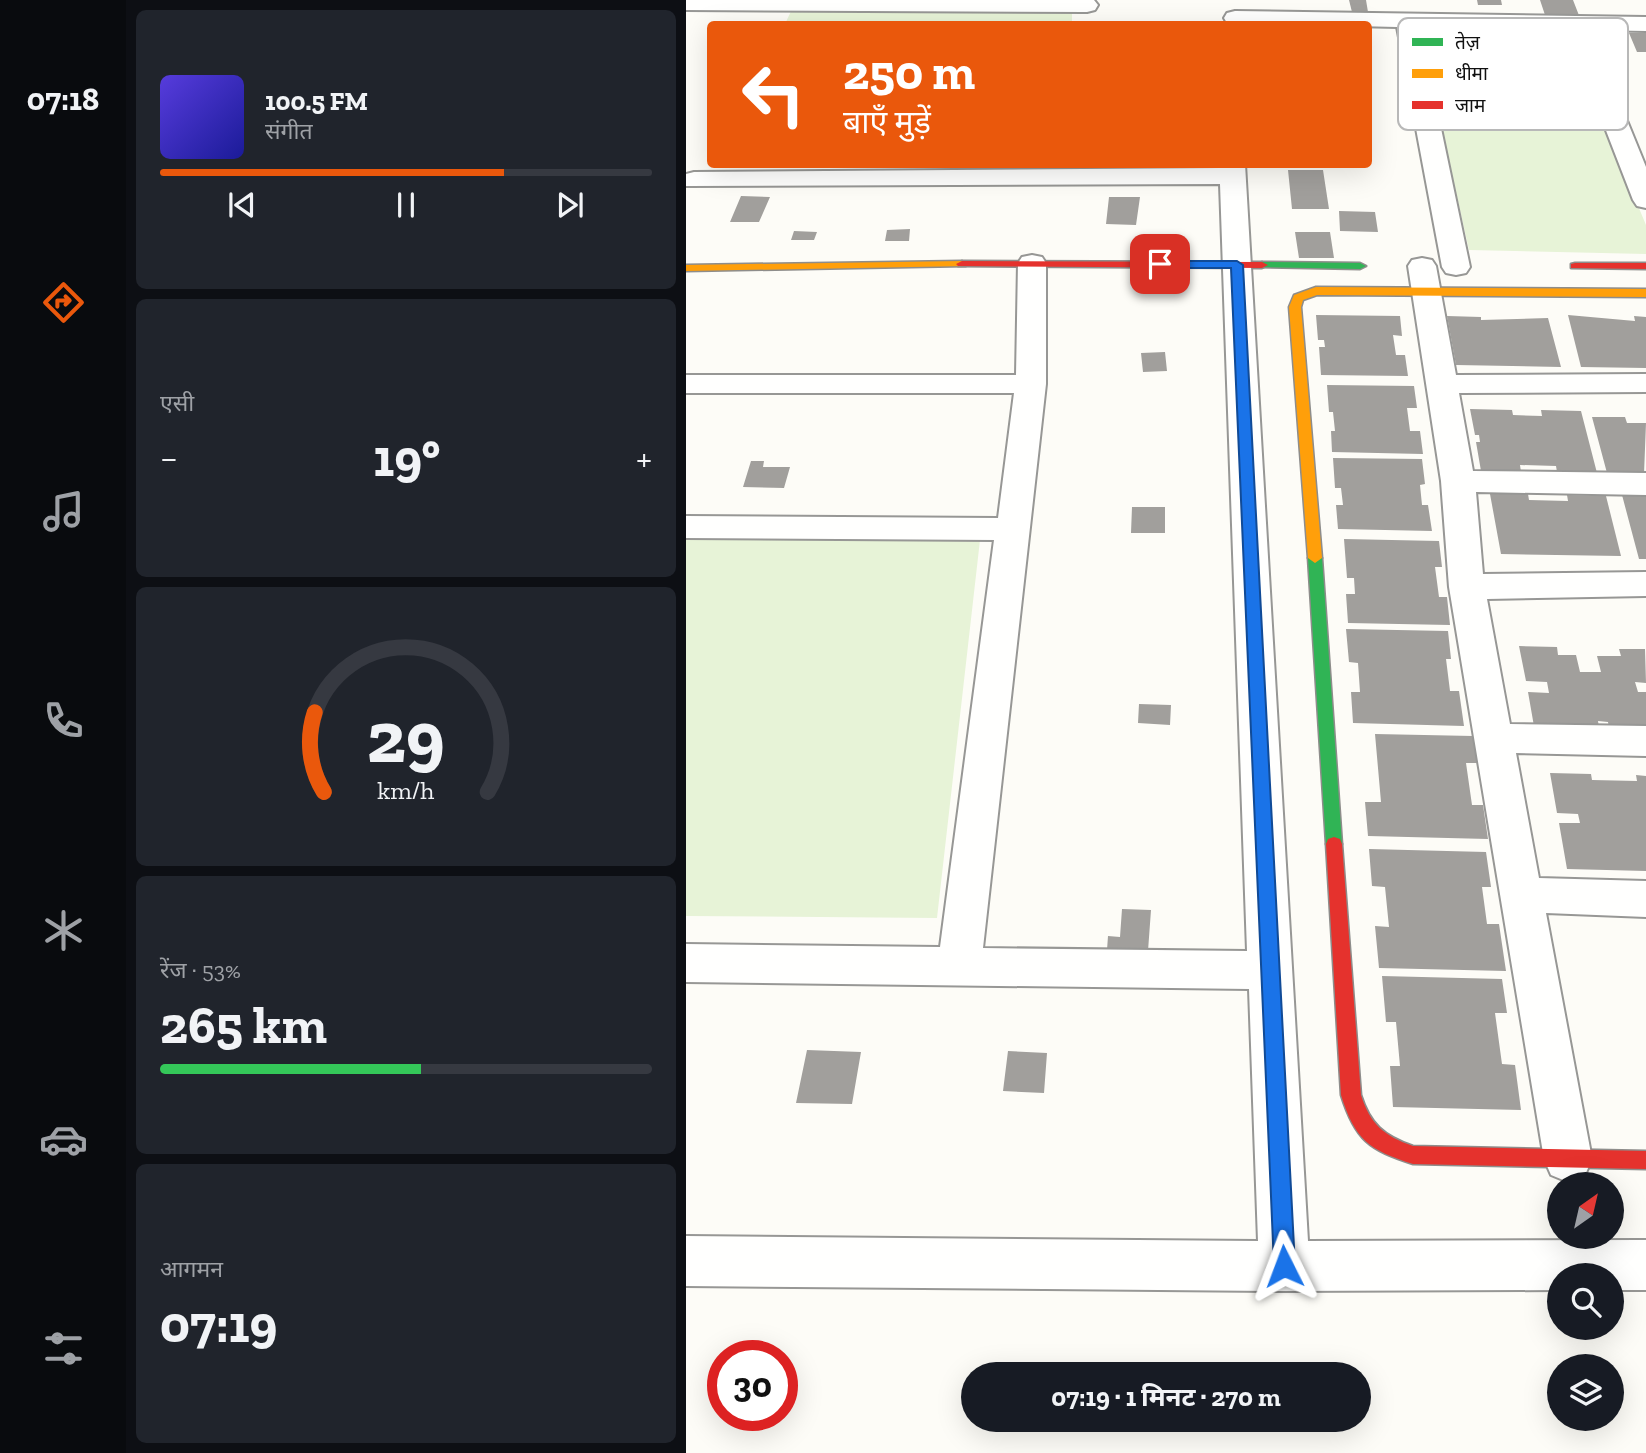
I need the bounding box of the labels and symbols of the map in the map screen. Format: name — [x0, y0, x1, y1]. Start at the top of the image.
legend — [1398, 18, 1628, 130]
text: तेज़ — [1455, 31, 1481, 54]
text: धीमा — [1455, 62, 1489, 85]
text: जाम — [1455, 94, 1486, 117]
pin — [1130, 234, 1190, 294]
north arrow — [1547, 1172, 1624, 1250]
position arrow — [1247, 1229, 1321, 1303]
speed limit sign: 30 — [707, 1340, 798, 1431]

